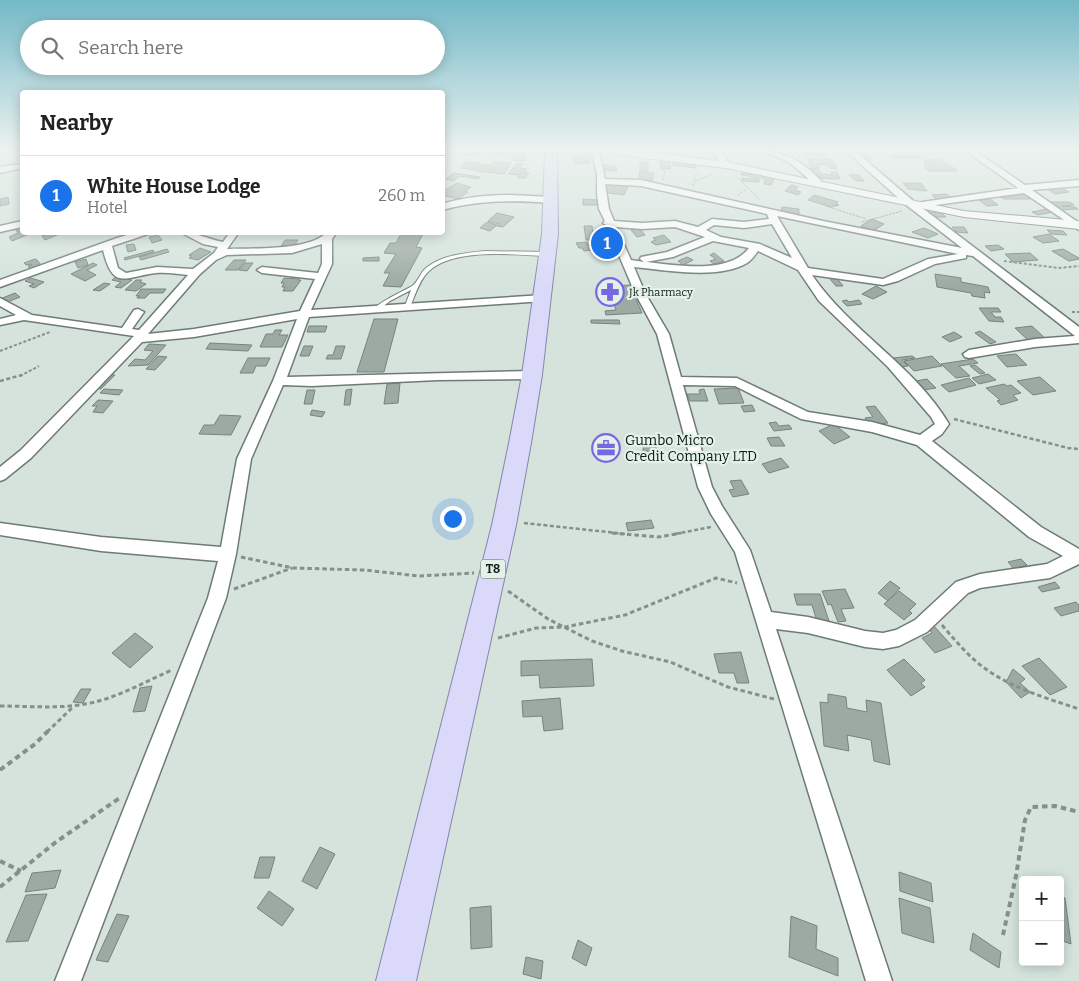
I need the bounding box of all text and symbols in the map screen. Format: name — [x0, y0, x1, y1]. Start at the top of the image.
search box — [20, 20, 445, 75]
icon: search — [38, 34, 66, 62]
text: Search here — [78, 36, 183, 59]
text: Nearby — [40, 110, 113, 136]
text: White House Lodge — [87, 175, 260, 198]
text: 1 — [53, 186, 59, 205]
text: 260 m — [378, 186, 425, 205]
text: Hotel — [87, 198, 128, 217]
pin: 1 — [591, 224, 623, 262]
pharmacy icon: Jk Pharmacy — [595, 277, 625, 307]
place label: Jk Pharmacy — [628, 286, 693, 299]
place label: Gumbo Micro Credit Company LTD — [625, 432, 757, 465]
office icon: Gumbo Micro Credit Company LTD — [591, 433, 621, 463]
your location — [440, 506, 466, 532]
road number: T8 — [480, 560, 506, 578]
map controls — [1019, 876, 1064, 966]
button: + — [1019, 876, 1064, 921]
button: − — [1019, 921, 1064, 966]

